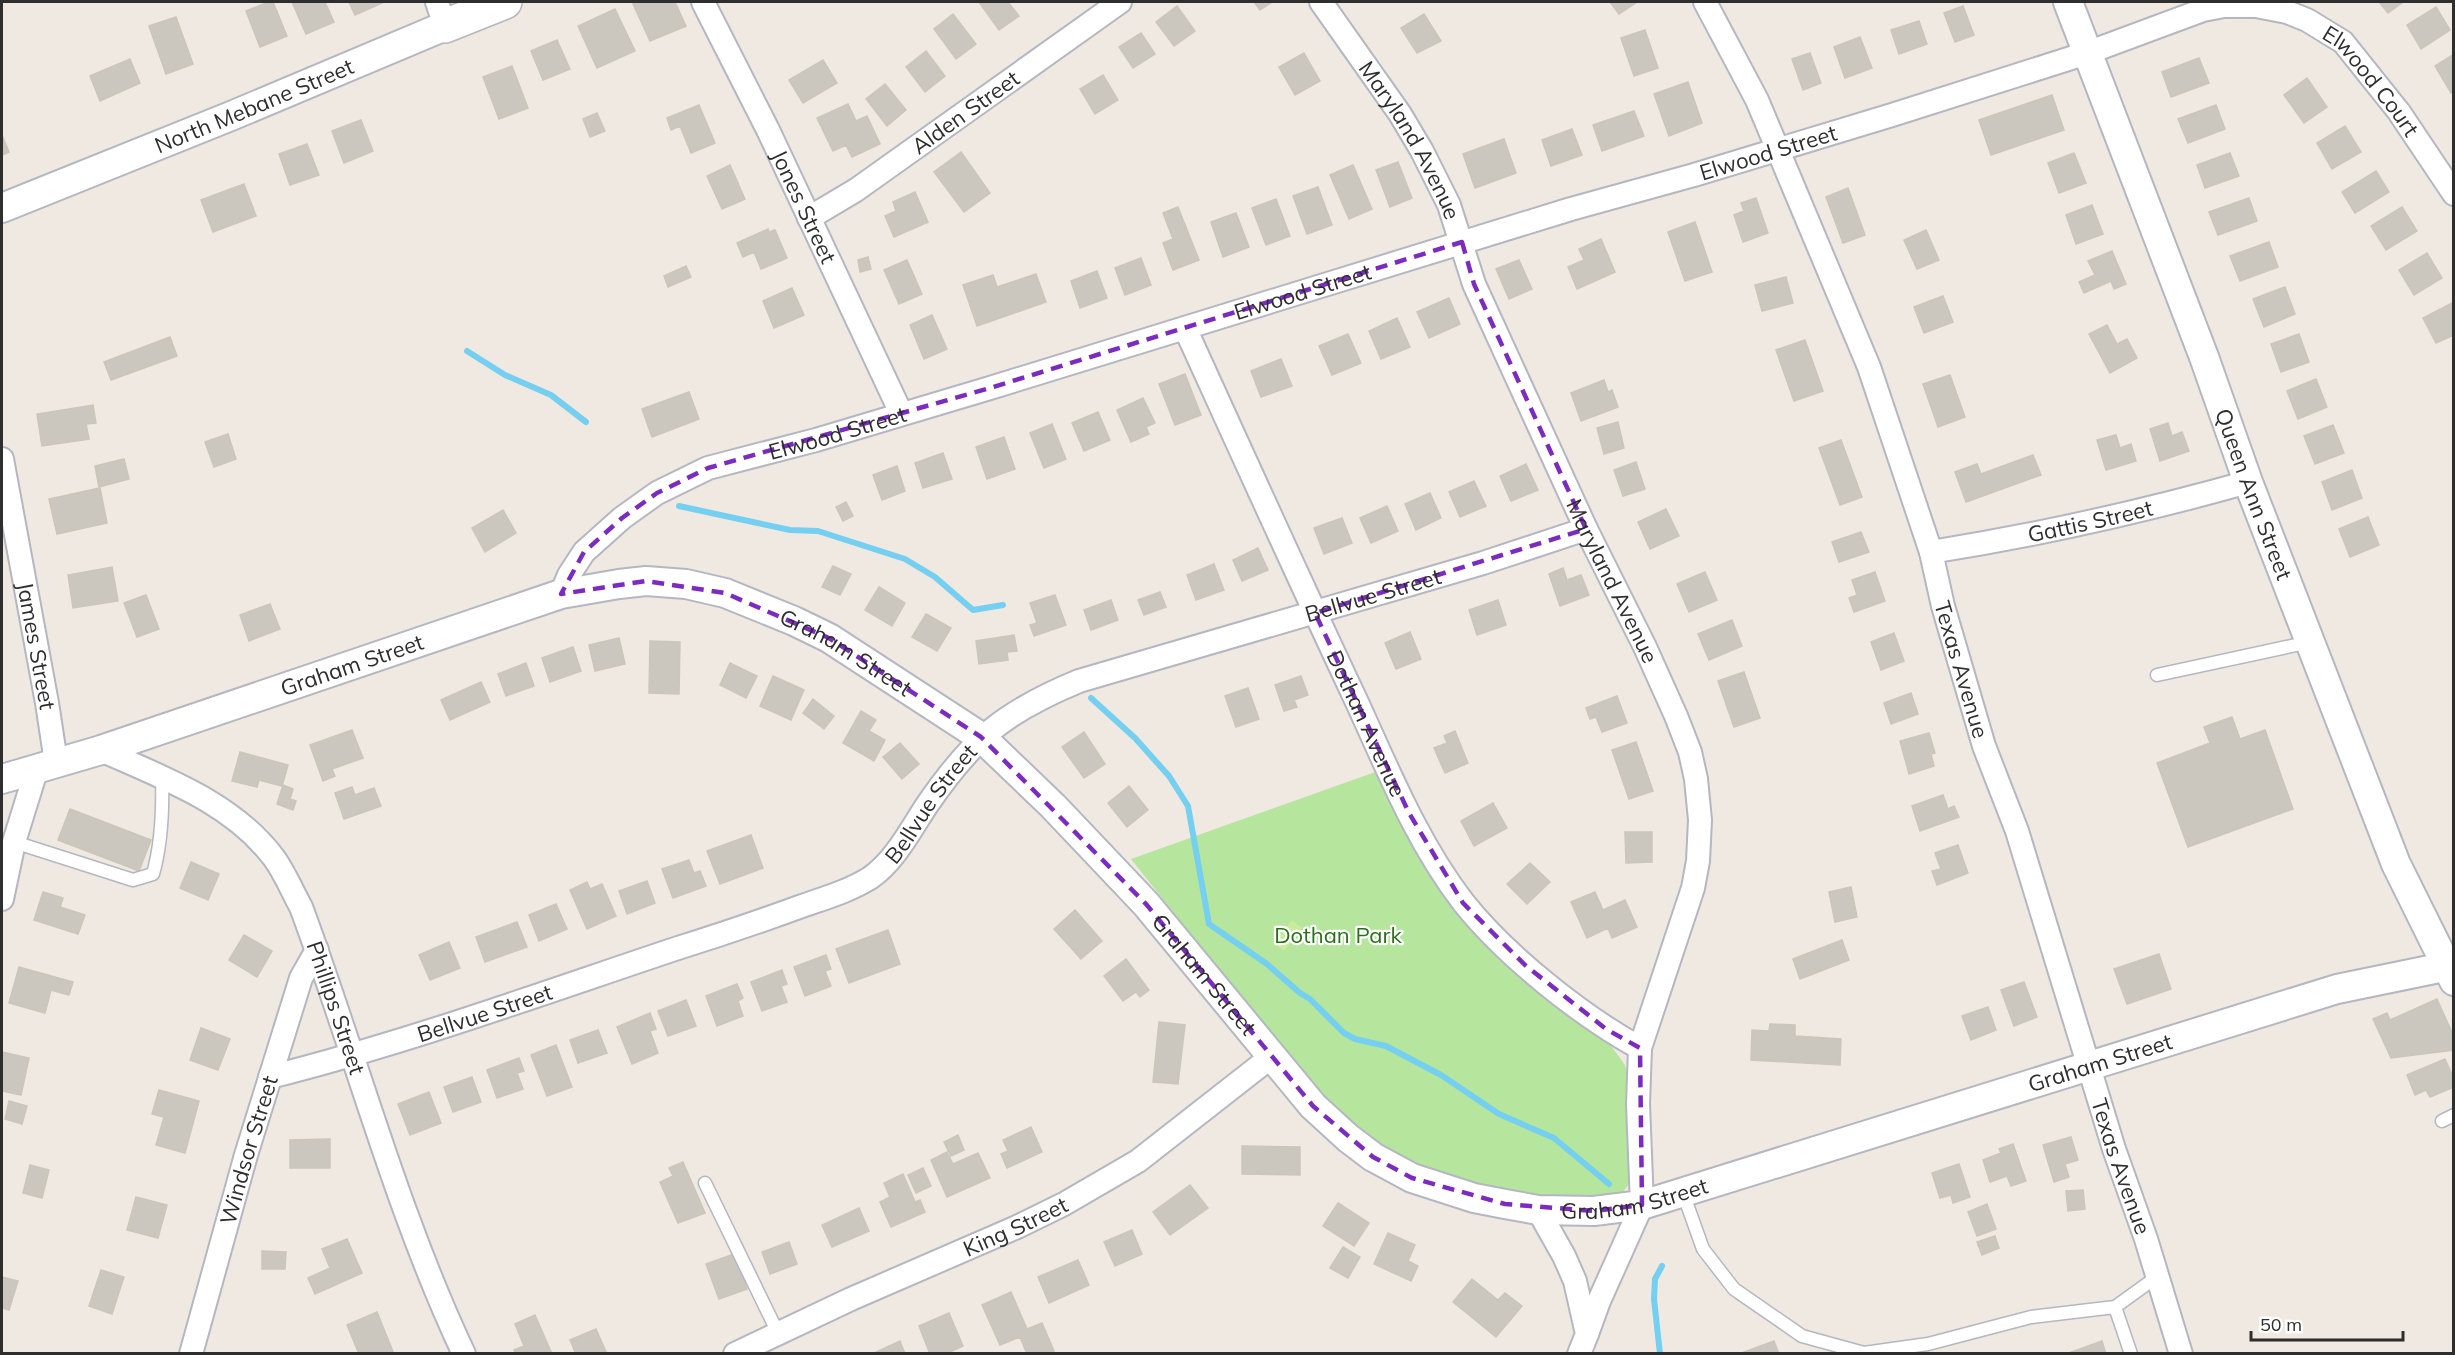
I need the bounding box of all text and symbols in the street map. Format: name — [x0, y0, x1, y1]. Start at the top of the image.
street label: Elwood Court — [2318, 19, 2425, 142]
street label: North Mebane Street — [150, 52, 358, 159]
street label: Maryland Avenue — [1353, 55, 1467, 223]
street label: Alden Street — [906, 64, 1025, 160]
street label: Elwood Street — [1696, 118, 1840, 187]
street label: Jones Street — [765, 145, 843, 268]
street label: Elwood Street — [1230, 257, 1375, 326]
street label: Elwood Street — [766, 400, 910, 466]
street label: Queen Ann Street — [2209, 405, 2299, 584]
street label: Gattis Street — [2025, 494, 2156, 548]
street label: Maryland Avenue — [1560, 495, 1664, 667]
street label: Bellvue Street — [1302, 562, 1445, 628]
street label: James Street — [11, 580, 62, 712]
street label: Texas Avenue — [1928, 597, 1995, 741]
street label: Graham Street — [776, 603, 917, 702]
street label: Graham Street — [277, 628, 427, 702]
street label: Dothan Avenue — [1321, 646, 1412, 801]
street label: Bellvue Street — [878, 738, 983, 869]
street label: Graham Street — [1146, 908, 1263, 1041]
park label: Dothan Park — [1274, 921, 1402, 949]
street label: Phillips Street — [300, 937, 372, 1078]
street label: Bellvue Street — [414, 978, 556, 1048]
street label: Graham Street — [2024, 1027, 2176, 1098]
street label: Windsor Street — [213, 1072, 284, 1228]
street label: Texas Avenue — [2085, 1095, 2157, 1238]
street label: Graham Street — [1561, 1171, 1711, 1225]
street label: King Street — [959, 1190, 1073, 1263]
scale bar — [2251, 1304, 2402, 1342]
text: 50 m — [2260, 1313, 2302, 1336]

